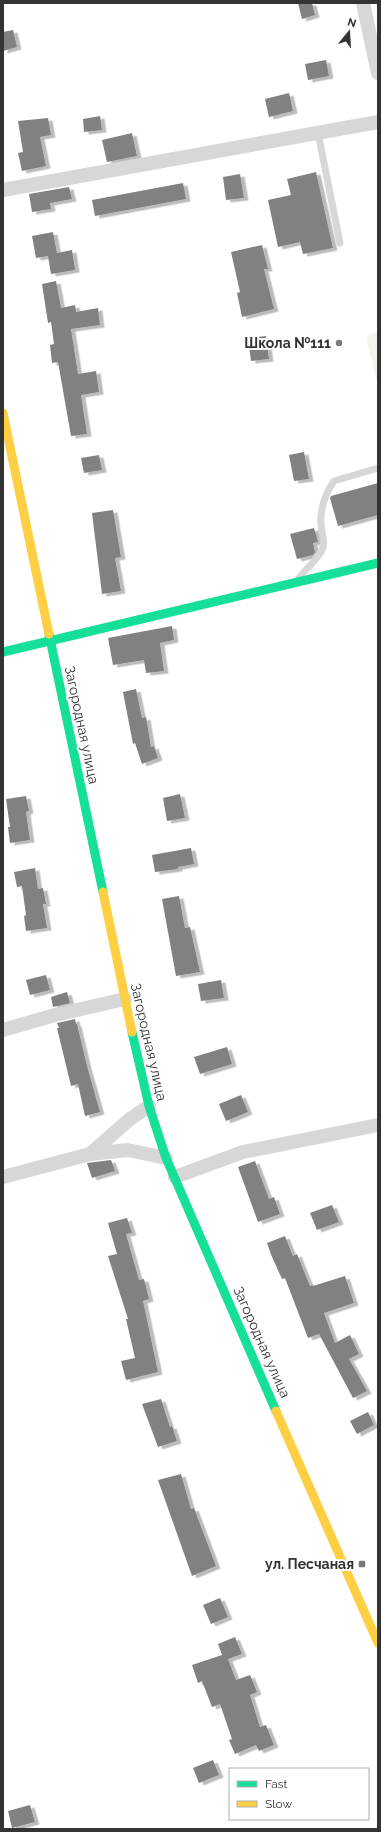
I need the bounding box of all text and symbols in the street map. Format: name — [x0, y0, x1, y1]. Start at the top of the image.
north arrow — [329, 12, 369, 52]
text: N — [346, 15, 358, 30]
place label: Школа №111 — [244, 335, 331, 351]
marker: Школа №111 — [334, 338, 344, 348]
street label: Загородная улица — [62, 665, 102, 785]
street label: Загородная улица — [128, 982, 170, 1102]
street label: Загородная улица — [230, 1284, 294, 1400]
place label: ул. Песчаная — [265, 1556, 354, 1572]
marker: ул. Песчаная — [357, 1559, 367, 1569]
legend — [229, 1768, 369, 1820]
text: Fast — [265, 1777, 288, 1791]
text: Slow — [265, 1797, 292, 1811]

